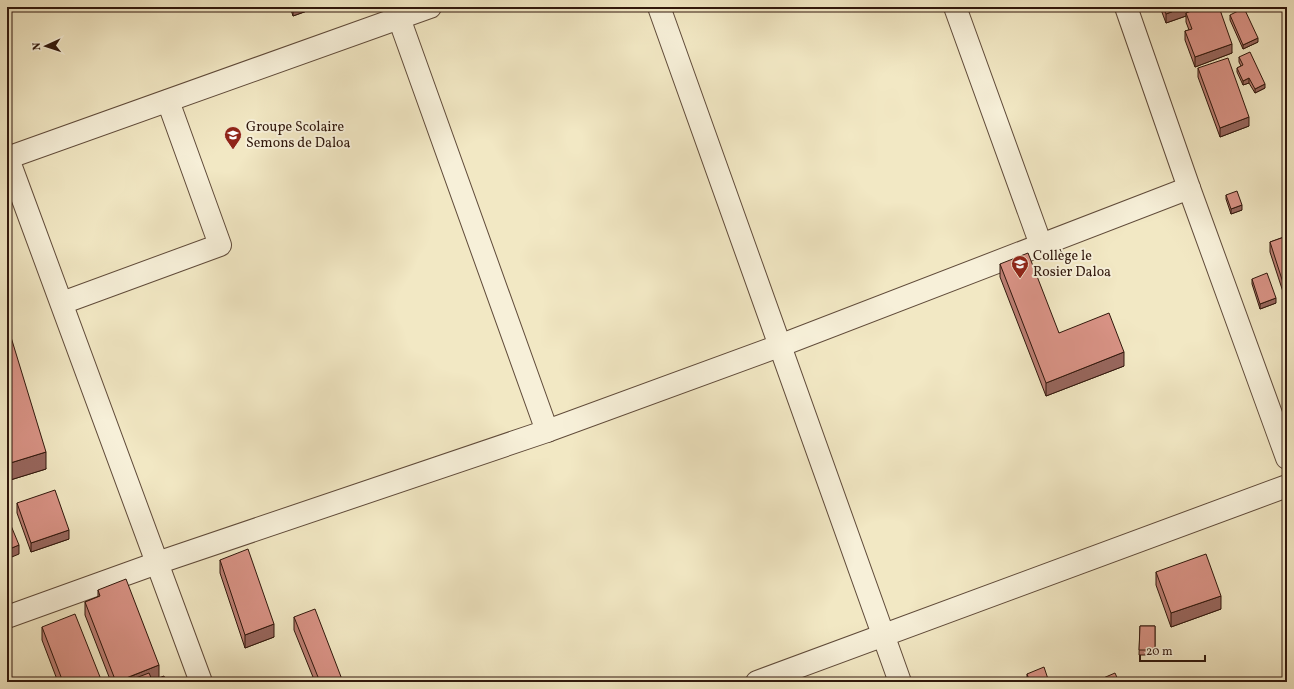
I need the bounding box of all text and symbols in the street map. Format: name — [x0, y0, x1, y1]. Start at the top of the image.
north arrow — [26, 26, 66, 66]
text: N — [30, 42, 45, 51]
place label: Groupe Scolaire Semons de Daloa — [246, 118, 351, 153]
school or university icon: Groupe Scolaire Semons de Daloa — [223, 125, 243, 150]
place label: Collège le Rosier Daloa — [1033, 247, 1111, 282]
school or university icon: Collège le Rosier Daloa — [1010, 254, 1030, 279]
scale bar — [1140, 637, 1205, 663]
text: 20 m — [1146, 644, 1173, 660]

